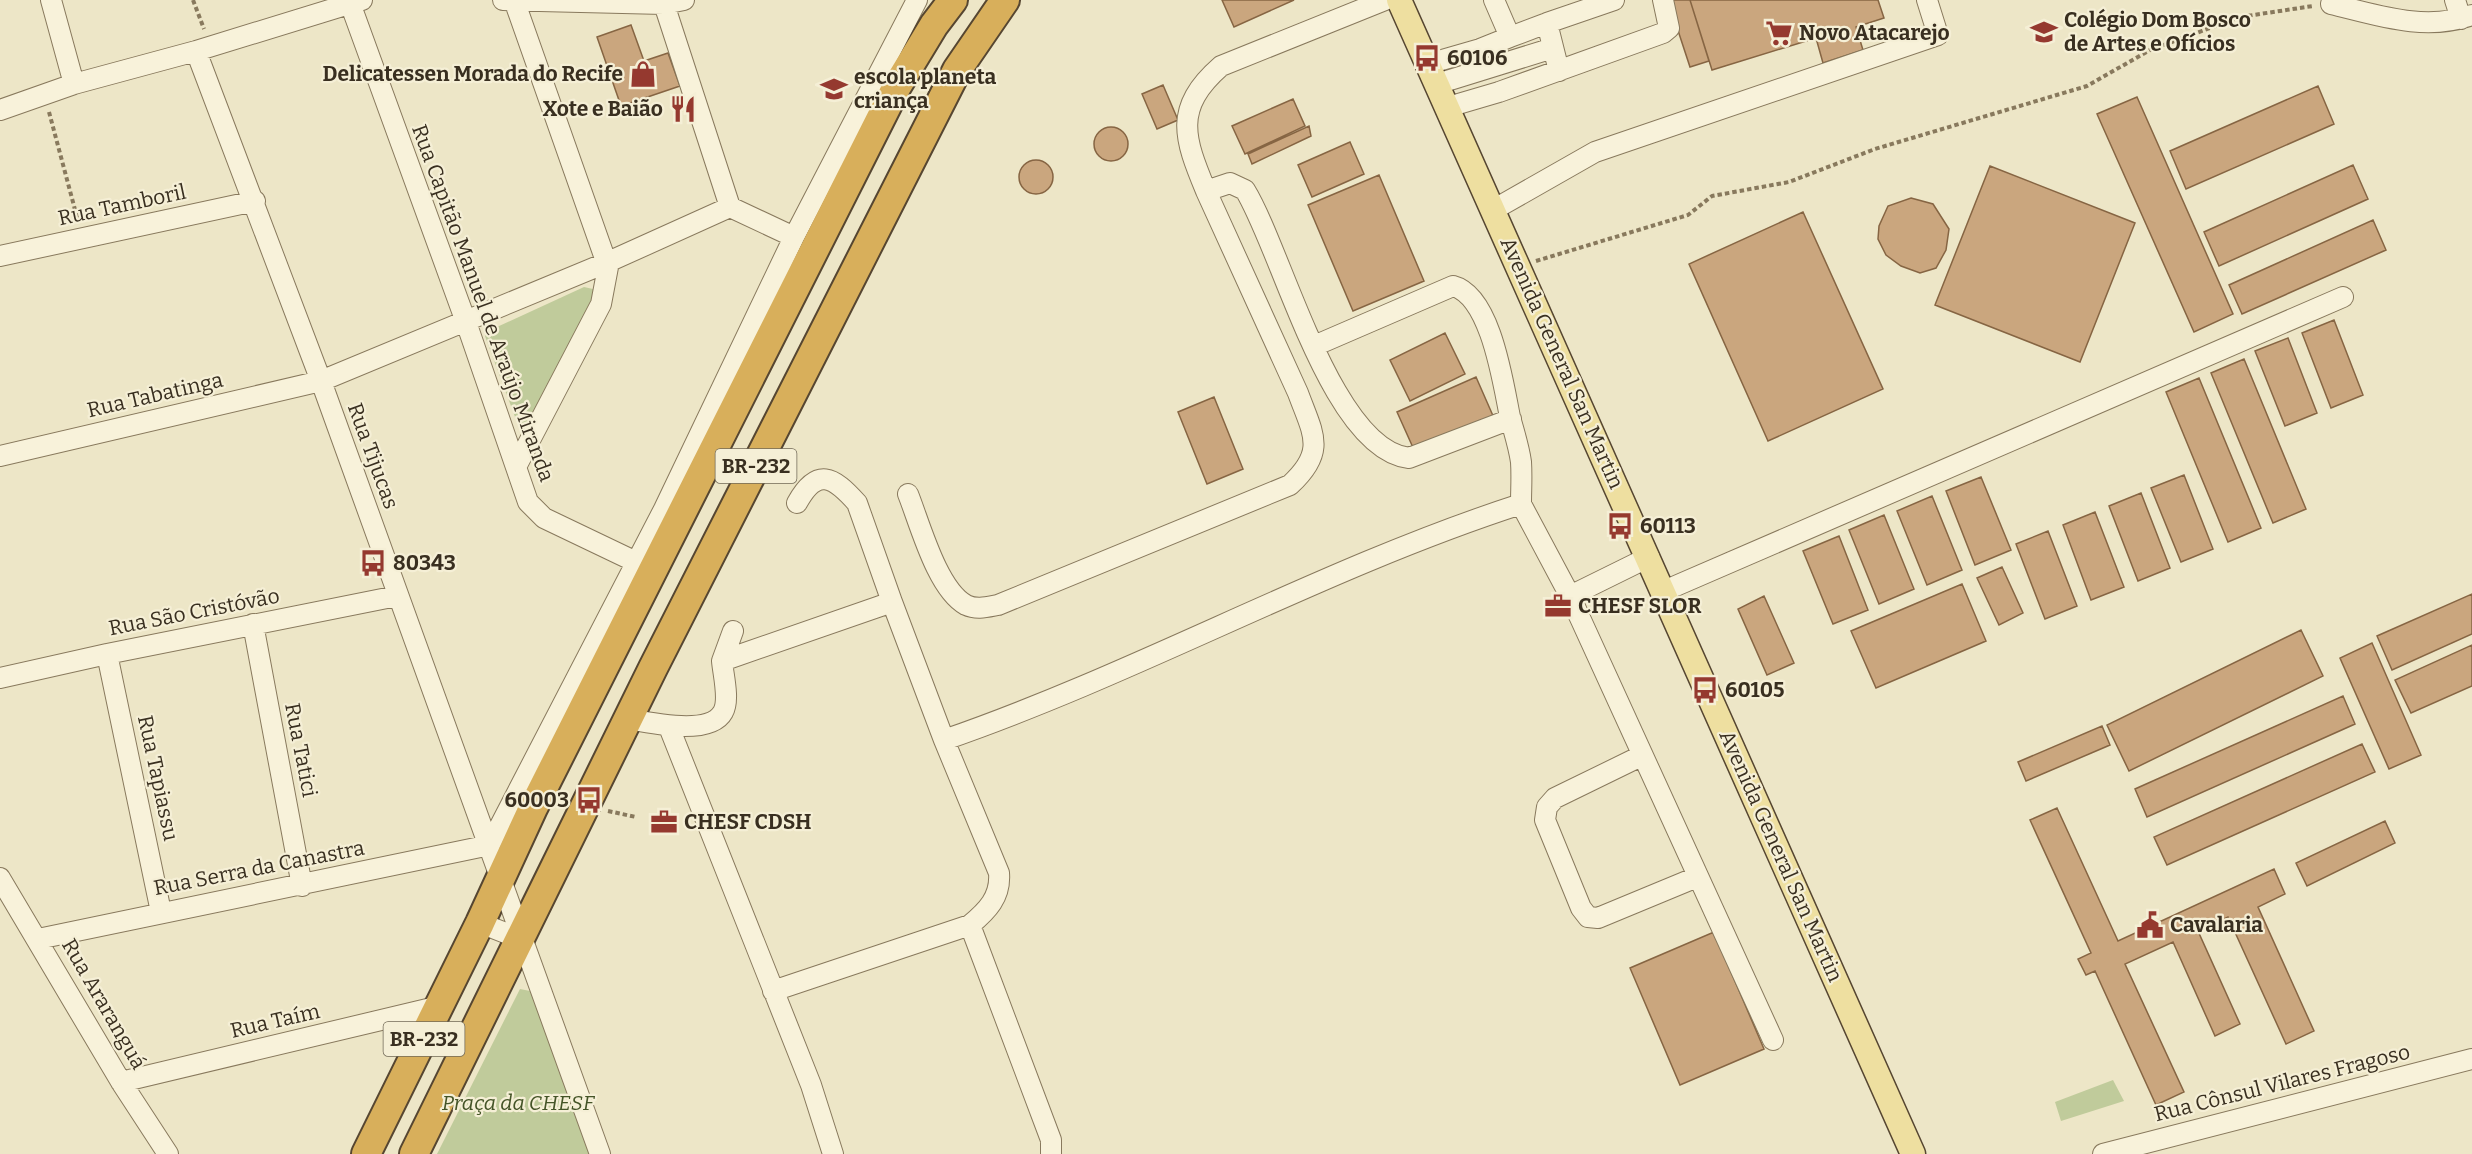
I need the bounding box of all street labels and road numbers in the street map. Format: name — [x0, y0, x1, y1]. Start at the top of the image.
street label: Rua Capitão Manuel de Araújo Miranda — [406, 121, 560, 486]
street label: Rua Tamboril — [56, 179, 188, 231]
street label: Avenida General San Martin — [1495, 233, 1629, 493]
street label: Rua Tabatinga — [85, 367, 226, 423]
street label: Rua Tijucas — [342, 399, 404, 513]
road number: BR-232 — [716, 449, 796, 483]
street label: Rua São Cristóvão — [106, 583, 282, 641]
street label: Rua Tatici — [279, 701, 323, 799]
street label: Rua Tapiassu — [132, 713, 184, 843]
street label: Avenida General San Martin — [1714, 726, 1848, 986]
street label: Rua Serra da Canastra — [151, 835, 367, 901]
street label: Rua Araranguá — [56, 934, 152, 1074]
street label: Rua Taím — [228, 998, 322, 1044]
road number: BR-232 — [384, 1022, 464, 1056]
street label: Rua Cônsul Vilares Fragoso — [2151, 1039, 2413, 1127]

